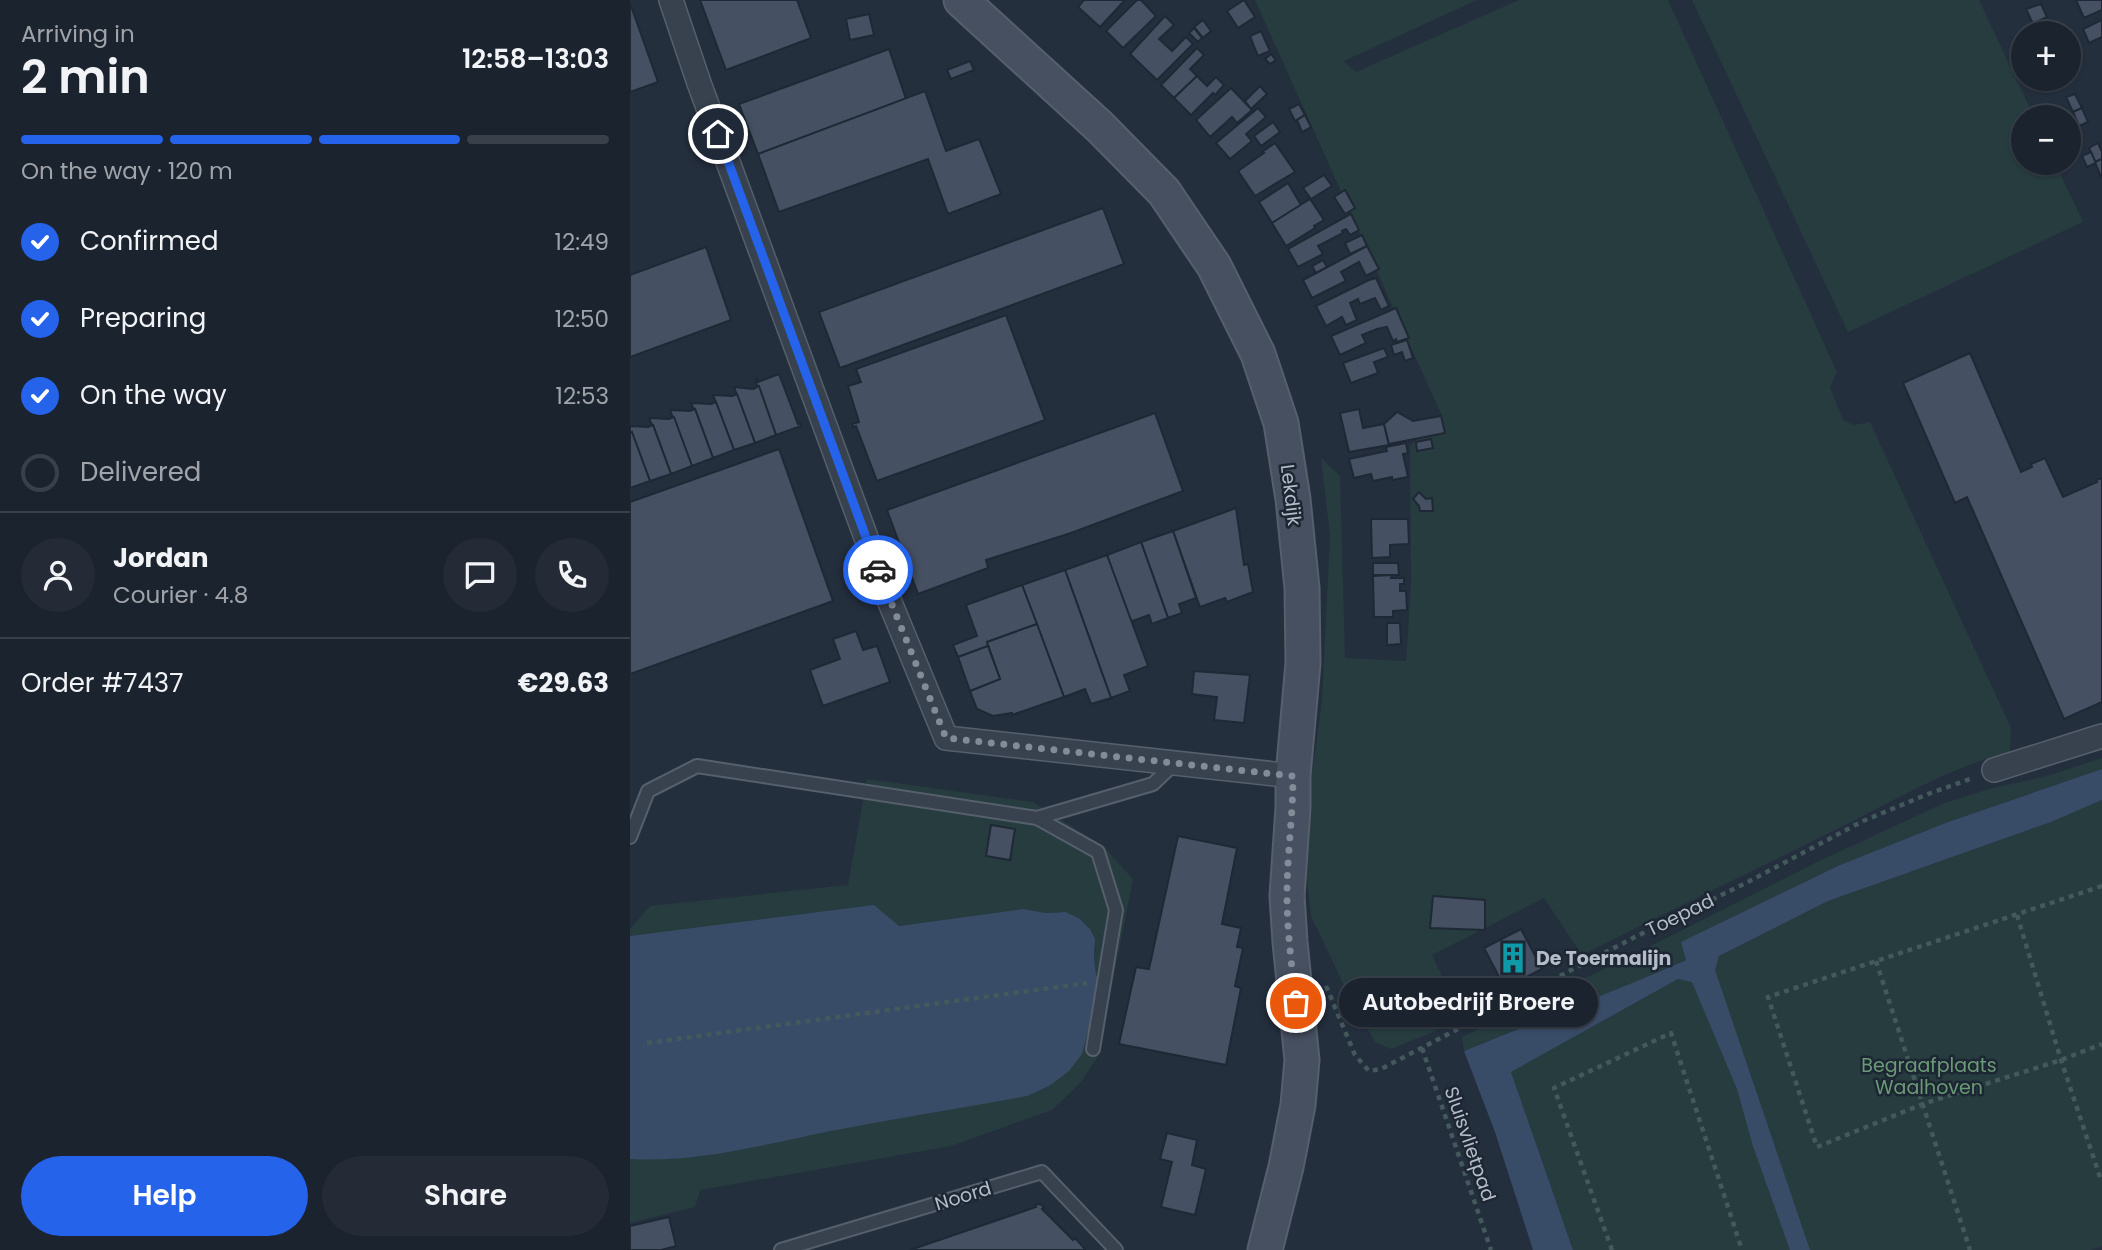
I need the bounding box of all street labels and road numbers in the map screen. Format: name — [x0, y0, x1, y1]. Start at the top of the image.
street label: Lekdijk — [1274, 463, 1308, 528]
street label: Toepad — [1641, 887, 1719, 943]
street label: Sluisvlietpad — [1438, 1083, 1502, 1205]
street label: Noord — [932, 1175, 994, 1217]

